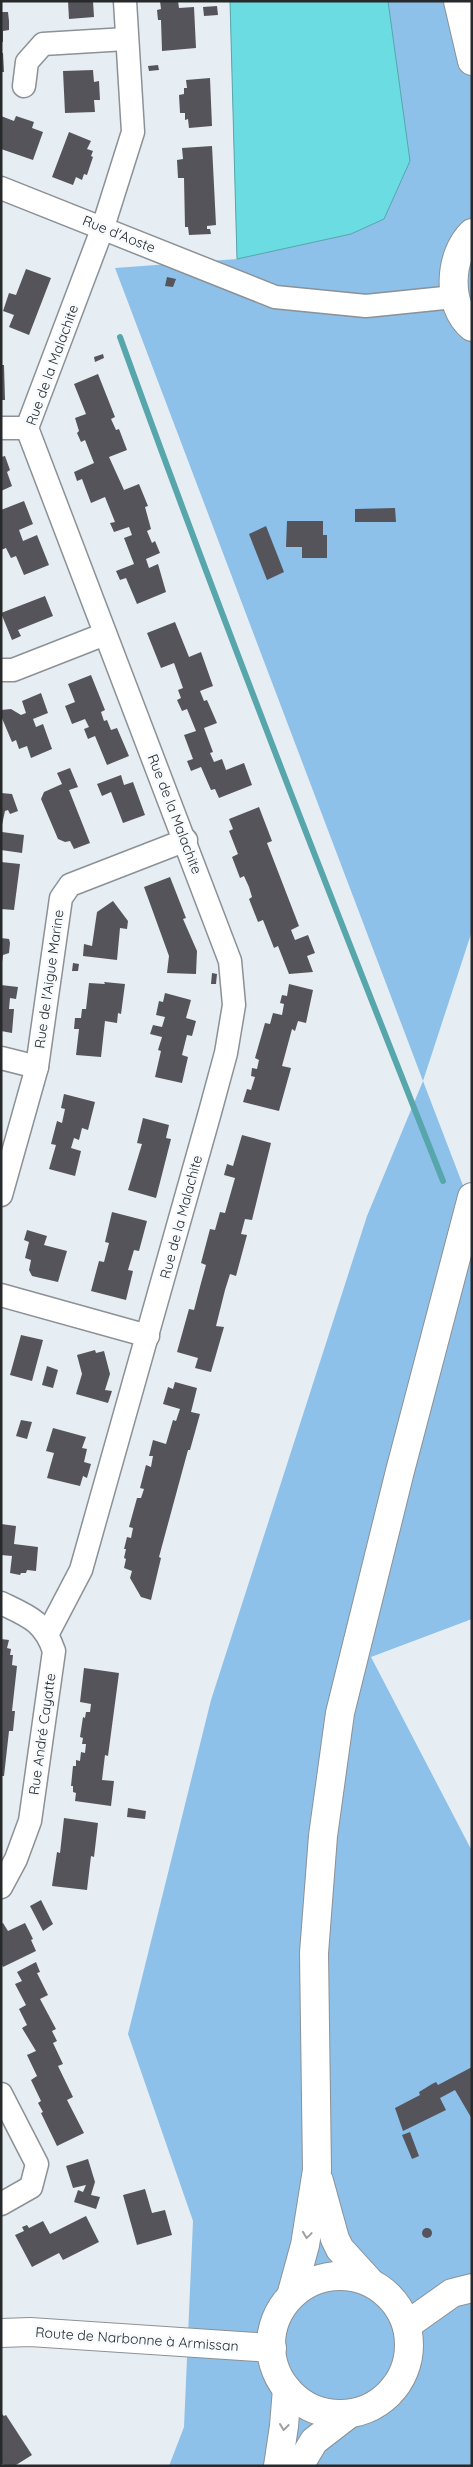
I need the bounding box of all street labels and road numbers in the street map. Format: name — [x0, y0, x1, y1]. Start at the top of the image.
street label: Rue d'Aoste — [80, 211, 158, 257]
street label: Rue de la Malachite — [22, 302, 82, 428]
street label: Rue de la Malachite — [144, 751, 206, 877]
street label: Rue de l'Aigue Marine — [30, 908, 68, 1050]
street label: Rue de la Malachite — [156, 1153, 206, 1281]
street label: Rue André Cayatte — [25, 1672, 59, 1796]
street label: Route de Narbonne à Armissan — [35, 2323, 239, 2355]

